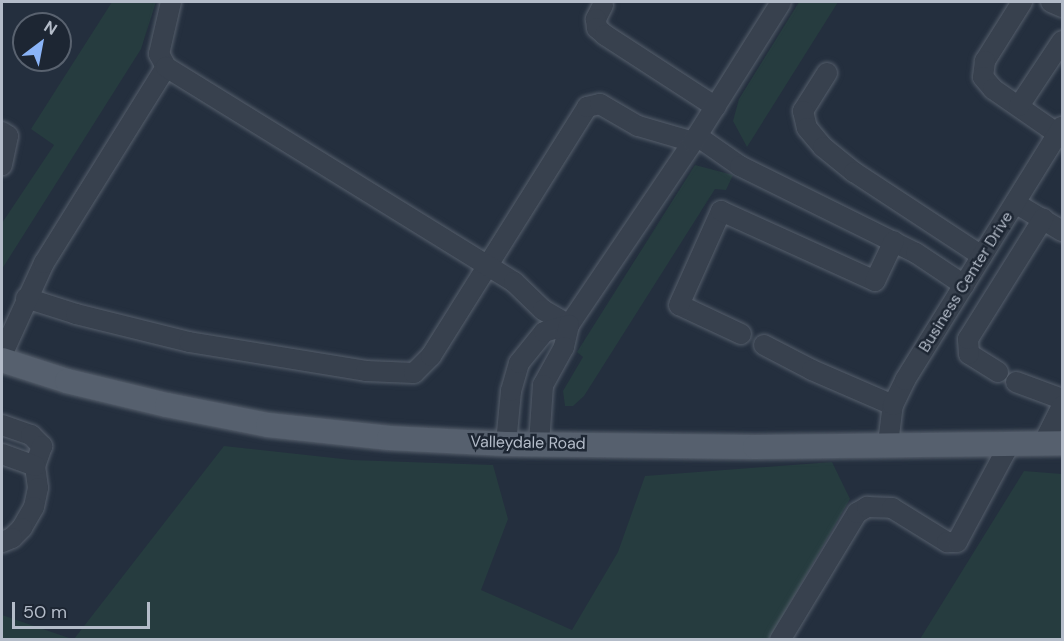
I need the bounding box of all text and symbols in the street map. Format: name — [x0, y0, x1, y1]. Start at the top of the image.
north arrow — [12, 12, 72, 72]
text: N — [40, 16, 61, 40]
street label: Business Center Drive — [915, 208, 1017, 356]
street label: Valleydale Road — [470, 432, 586, 454]
scale bar — [15, 590, 153, 628]
text: 50 m — [23, 600, 67, 624]

